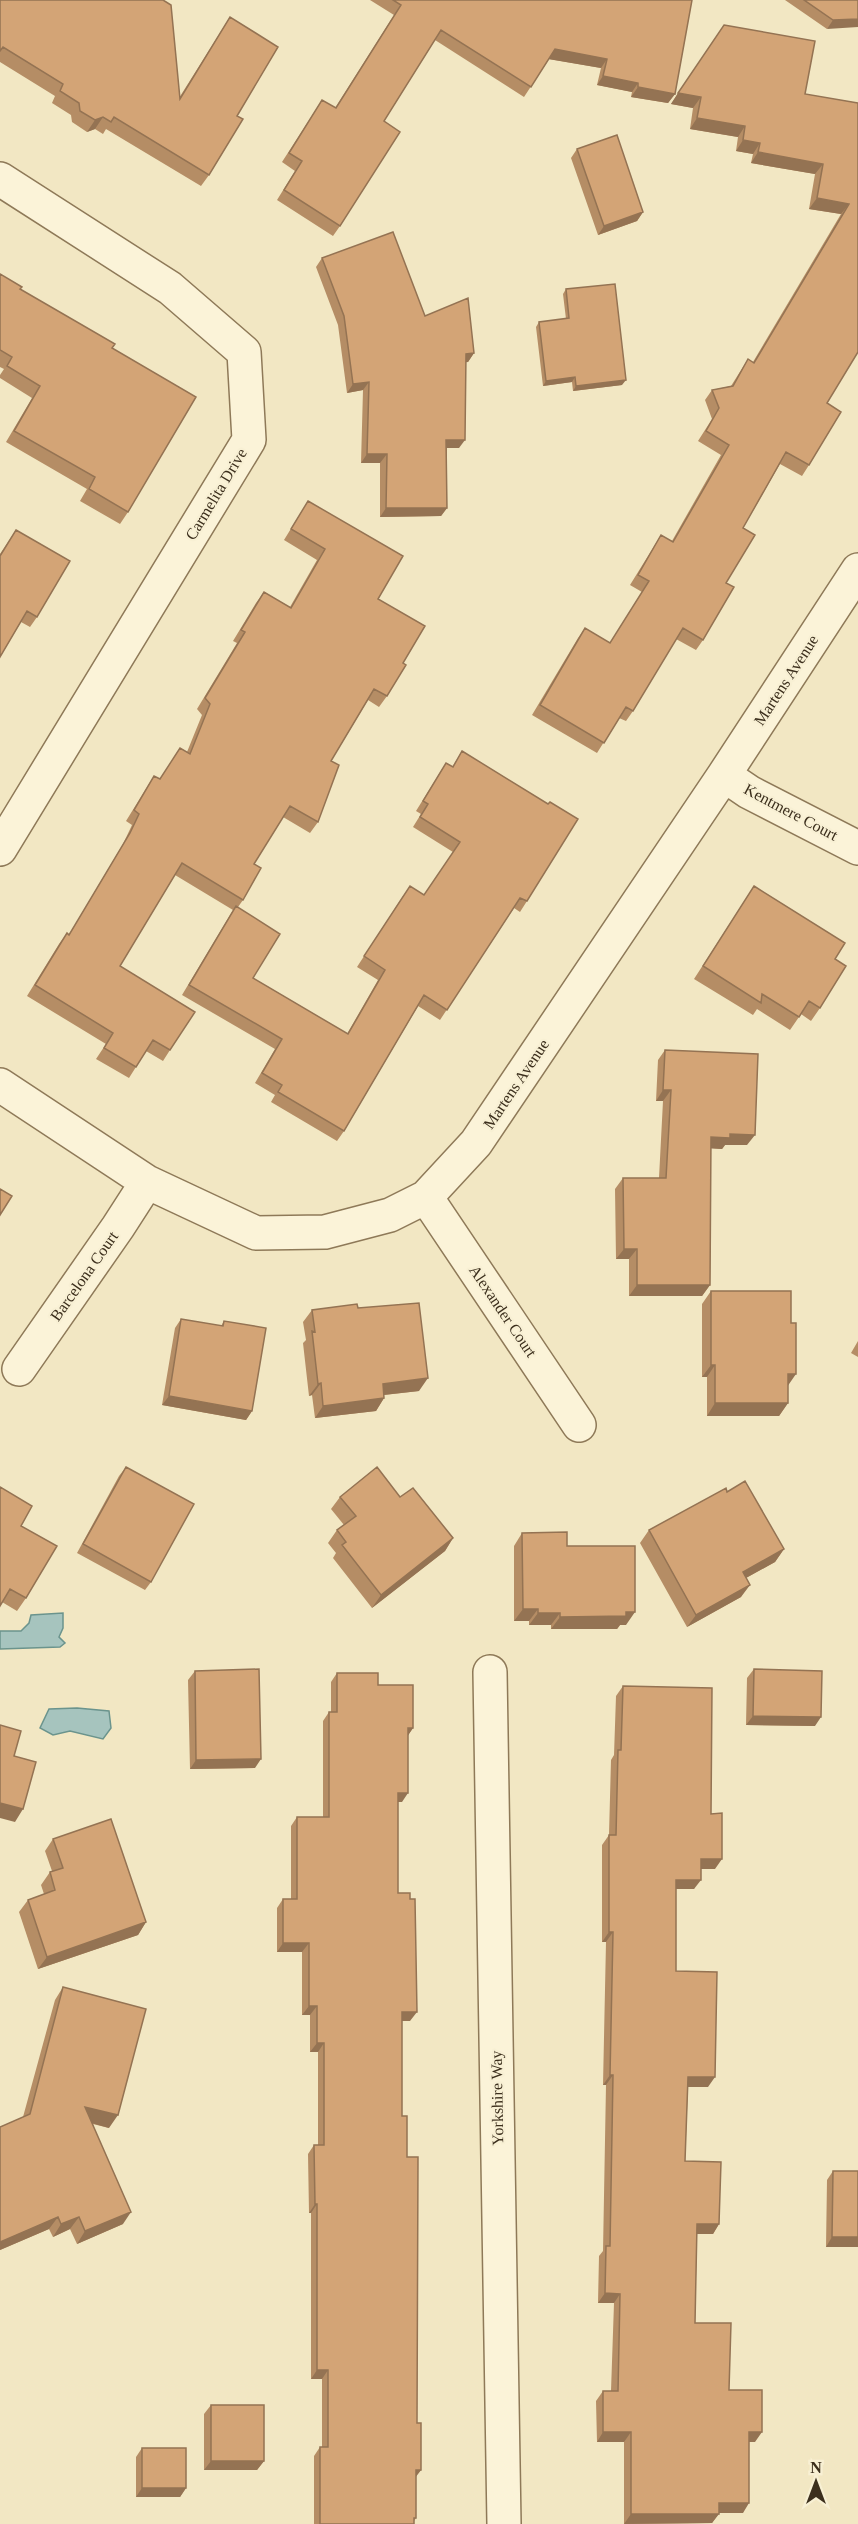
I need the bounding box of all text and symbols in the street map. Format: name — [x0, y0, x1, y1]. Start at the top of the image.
street label: Carmelita Drive — [182, 445, 250, 543]
street label: Martens Avenue — [751, 632, 821, 728]
street label: Kentmere Court — [741, 780, 841, 844]
street label: Martens Avenue — [480, 1036, 552, 1132]
street label: Barcelona Court — [47, 1228, 121, 1324]
street label: Alexander Court — [466, 1262, 540, 1361]
street label: Yorkshire Way — [488, 2050, 507, 2146]
north arrow — [786, 2452, 846, 2512]
text: N — [810, 2459, 822, 2476]

